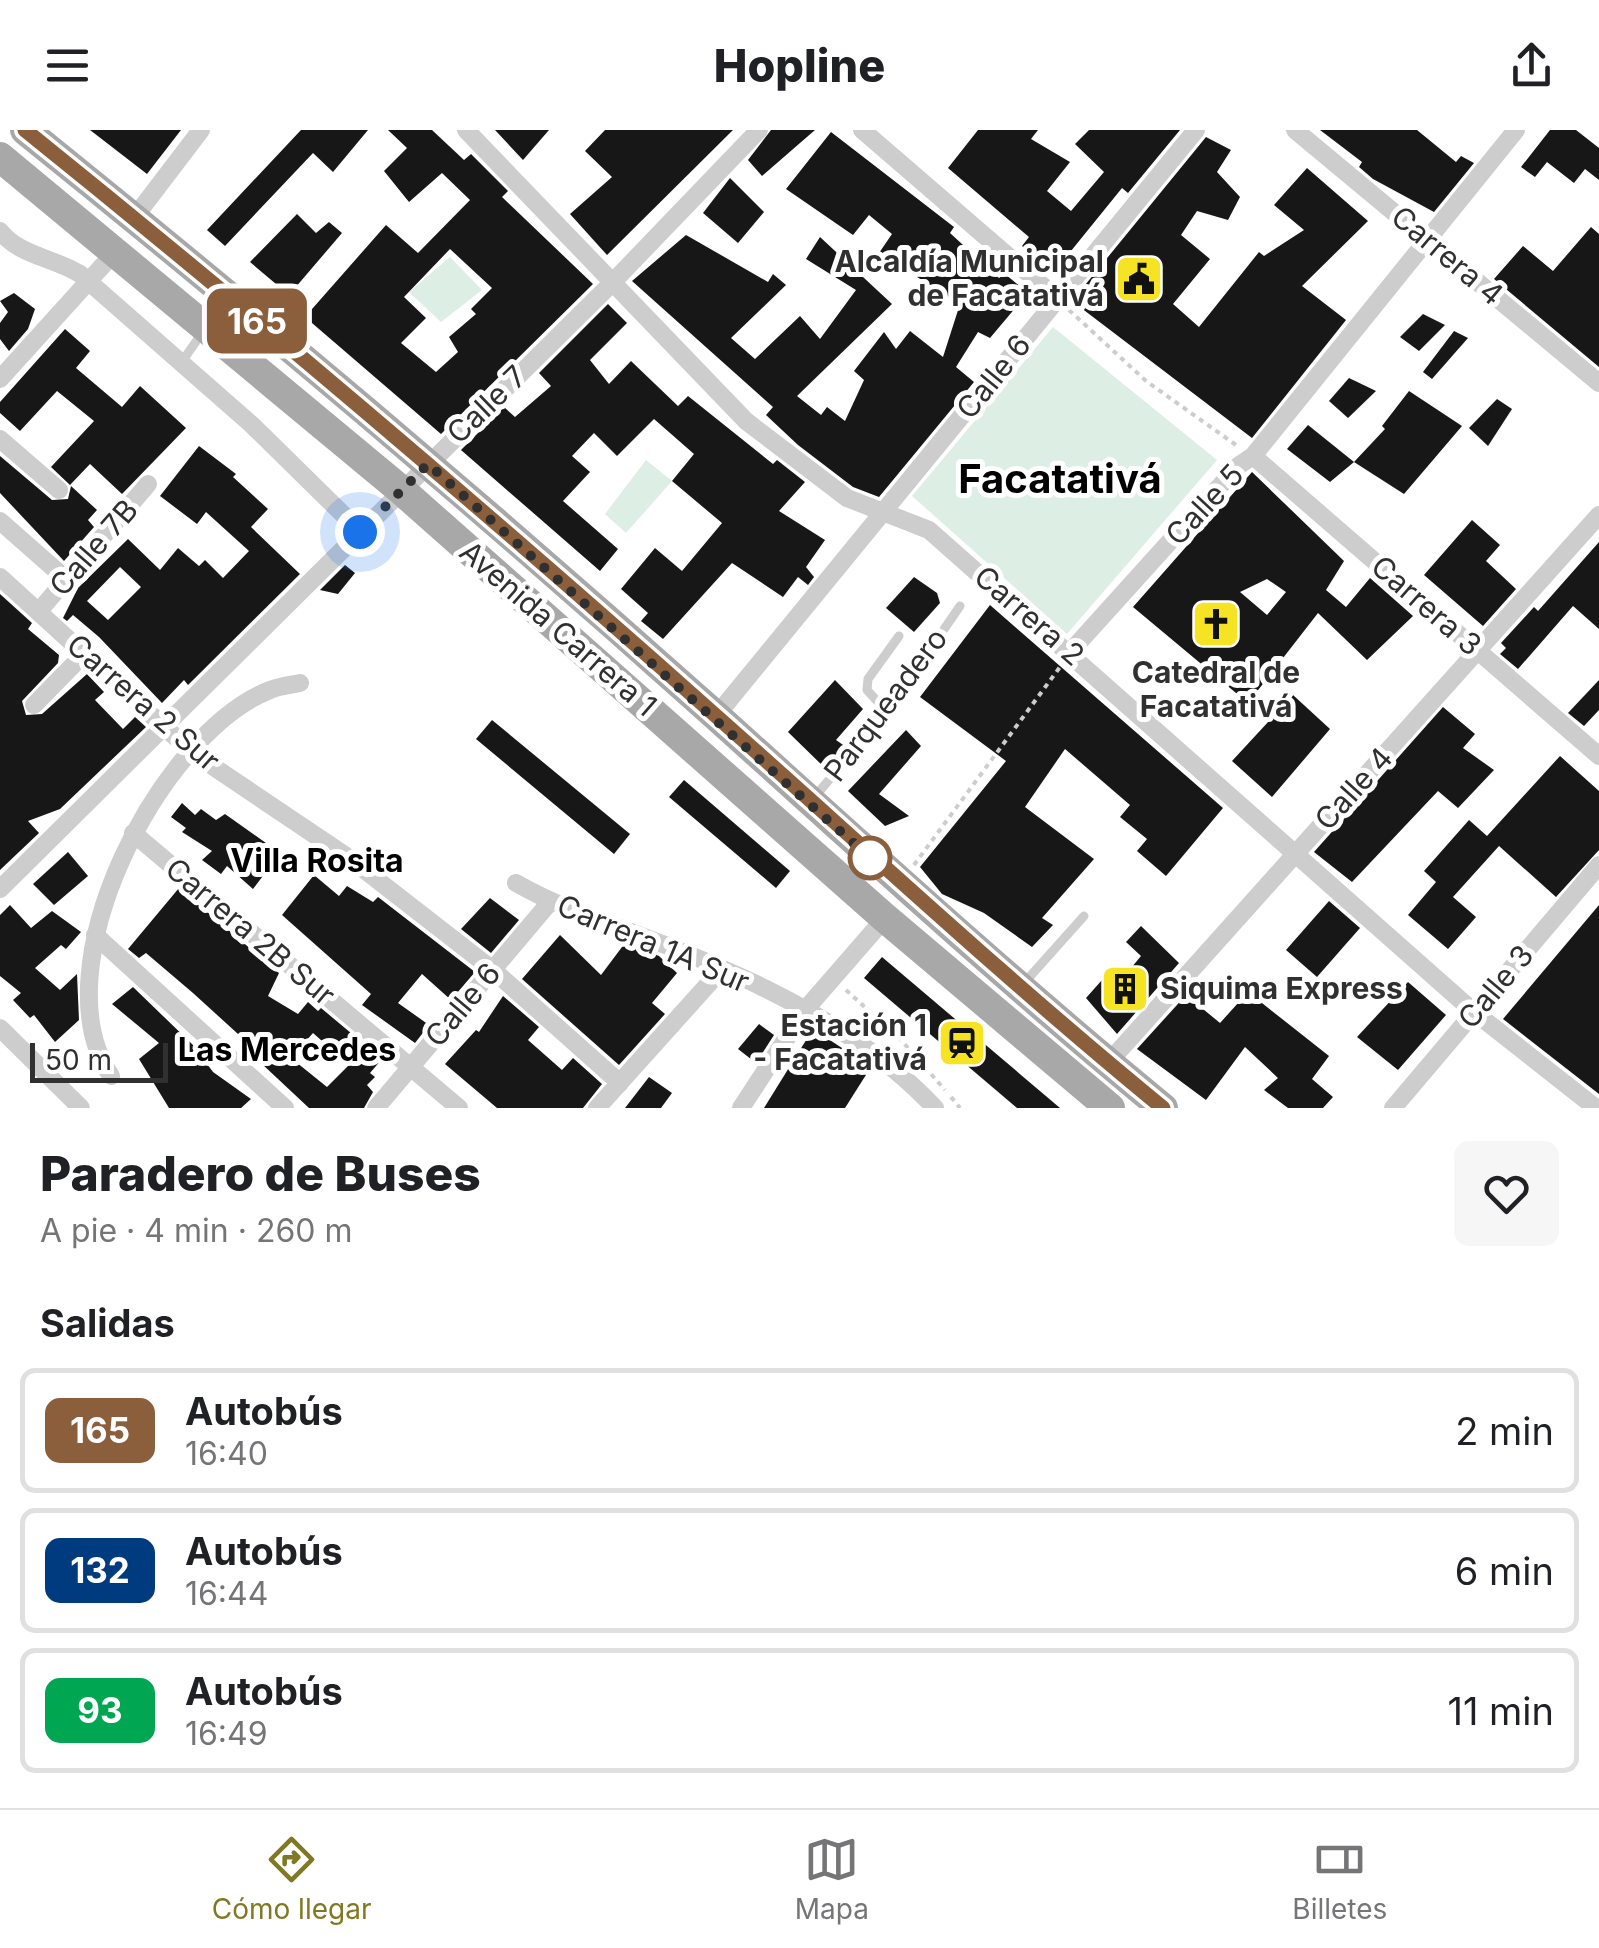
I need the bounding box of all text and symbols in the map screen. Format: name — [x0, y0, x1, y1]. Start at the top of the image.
icon: menu — [40, 38, 95, 93]
text: Hopline — [714, 38, 885, 93]
icon: share — [1504, 38, 1559, 93]
street label: Carrera 4 — [1384, 198, 1511, 312]
place label: Alcaldía Municipal de Facatativá — [834, 243, 1104, 313]
public building icon: Alcaldía Municipal de Facatativá — [1113, 253, 1165, 305]
line badge: 165 — [200, 288, 314, 354]
text: 165 — [227, 300, 287, 342]
street label: Calle 6 — [948, 327, 1038, 426]
street label: Calle 7 — [439, 358, 533, 451]
district label: Facatativá — [958, 454, 1162, 503]
street label: Calle 5 — [1158, 456, 1251, 552]
street label: Calle 7B — [42, 492, 145, 603]
your location — [335, 507, 385, 557]
street label: Avenida Carrera 1 — [453, 533, 664, 723]
street label: Carrera 3 — [1364, 548, 1489, 663]
street label: Carrera 2 — [967, 558, 1092, 673]
church icon: Catedral de Facatativá — [1190, 598, 1242, 650]
street label: Parqueadero — [816, 621, 954, 788]
street label: Carrera 2 Sur — [60, 626, 227, 778]
place label: Catedral de Facatativá — [1132, 654, 1300, 724]
street label: Calle 4 — [1307, 740, 1400, 837]
unlabelled marker — [849, 837, 891, 879]
district label: Villa Rosita — [230, 841, 404, 880]
street label: Carrera 2B Sur — [159, 850, 343, 1013]
street label: Carrera 1A Sur — [552, 886, 755, 1000]
street label: Calle 3 — [1450, 937, 1540, 1035]
street label: Calle 6 — [417, 955, 507, 1053]
building icon: Siquima Express — [1099, 963, 1151, 1015]
place label: Siquima Express — [1160, 970, 1403, 1006]
place label: Estación 1 - Facatativá — [753, 1007, 927, 1077]
station icon: Estación 1 - Facatativá — [936, 1017, 988, 1069]
district label: Las Mercedes — [178, 1030, 396, 1069]
scale bar — [30, 1038, 168, 1083]
text: 50 m — [45, 1043, 112, 1077]
button: heart — [1454, 1141, 1559, 1246]
text: Paradero de Buses — [40, 1144, 481, 1203]
text: A pie · 4 min · 260 m — [40, 1211, 352, 1250]
text: Salidas — [40, 1300, 175, 1346]
text: Autobús — [185, 1388, 343, 1434]
text: 2 min — [1455, 1408, 1554, 1454]
text: 165 — [70, 1409, 130, 1451]
text: 16:40 — [185, 1434, 268, 1473]
text: Autobús — [185, 1528, 343, 1574]
text: 6 min — [1455, 1548, 1554, 1594]
text: 132 — [70, 1549, 130, 1591]
text: 16:44 — [185, 1574, 268, 1613]
text: Autobús — [185, 1668, 343, 1714]
text: 11 min — [1447, 1688, 1554, 1734]
text: 93 — [77, 1689, 123, 1731]
text: 16:49 — [185, 1714, 268, 1753]
tab: Cómo llegar — [212, 1832, 371, 1926]
tab: Mapa — [795, 1832, 869, 1926]
tab: Billetes — [1292, 1832, 1387, 1926]

